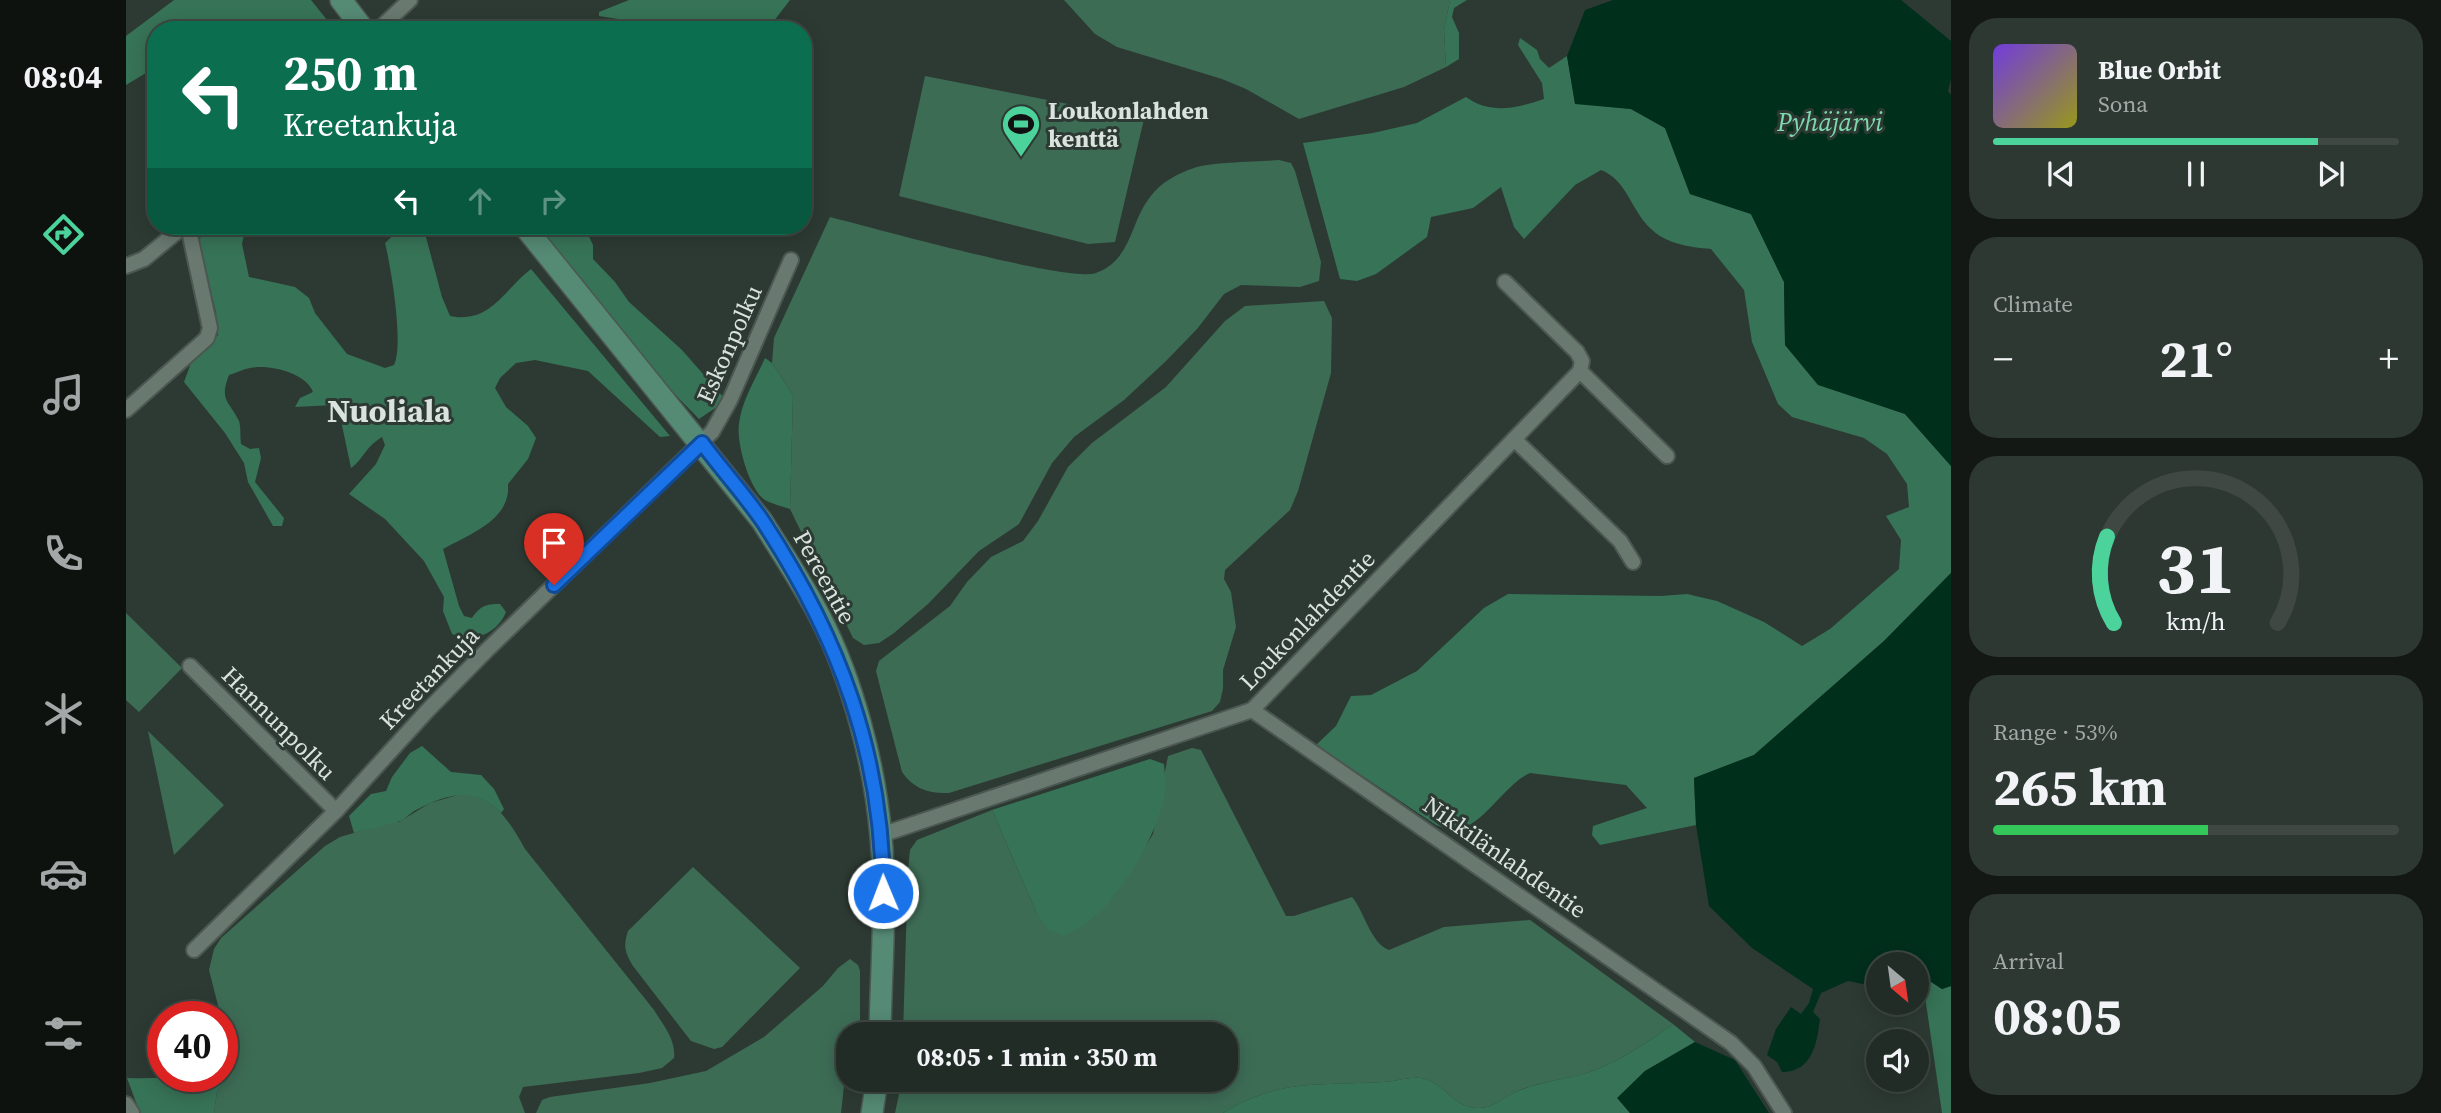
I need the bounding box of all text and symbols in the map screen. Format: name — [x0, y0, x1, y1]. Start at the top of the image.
text: 250 m — [283, 39, 418, 106]
icon: left — [168, 49, 259, 140]
text: Blue Orbit — [2098, 52, 2221, 88]
text: 08:04 — [24, 55, 102, 99]
text: Sona — [2098, 88, 2148, 120]
place label: Loukonlahden kenttä — [1048, 94, 1209, 155]
text: Kreetankuja — [283, 103, 457, 147]
sports icon: Loukonlahden kenttä — [1000, 103, 1042, 158]
water label: Pyhäjärvi — [1776, 104, 1883, 140]
icon: previous — [2042, 155, 2080, 193]
icon: pause — [2177, 155, 2215, 193]
icon: next — [2312, 155, 2350, 193]
icon: left — [388, 182, 426, 220]
icon: ahead — [461, 182, 499, 220]
icon: right — [534, 182, 572, 220]
icon: directions — [39, 210, 88, 259]
street label: Eskonpolku — [688, 280, 770, 408]
text: Climate — [1993, 288, 2073, 320]
text: 21° — [2159, 323, 2233, 394]
text: − — [1993, 333, 2013, 385]
text: + — [2379, 333, 2399, 385]
icon: music — [39, 370, 88, 419]
district label: Nuoliala — [327, 389, 452, 433]
pin — [524, 513, 584, 585]
text: 31 — [2157, 518, 2235, 617]
icon: arrive — [535, 524, 573, 562]
street label: Pereentie — [786, 524, 864, 630]
icon: phone — [39, 529, 88, 578]
street label: Loukonlahdentie — [1232, 543, 1382, 697]
text: km/h — [2166, 603, 2226, 637]
street label: Kreetankuja — [372, 619, 487, 736]
street label: Hannunpolku — [215, 659, 343, 787]
icon: climate — [39, 689, 88, 738]
text: Range · 53% — [1993, 716, 2118, 748]
text: 265 km — [1993, 751, 2167, 822]
street label: Nikkilänlahdentie — [1417, 788, 1593, 926]
icon: car — [39, 849, 88, 898]
position arrow — [846, 856, 920, 930]
text: Arrival — [1993, 945, 2064, 977]
north arrow — [1866, 952, 1928, 1015]
map controls — [1866, 952, 1929, 1092]
text: 08:05 — [1993, 980, 2121, 1051]
speed limit sign: 40 — [147, 1001, 238, 1092]
icon: filters — [39, 1009, 88, 1058]
button: sound — [1866, 1029, 1929, 1092]
text: 08:05 · 1 min · 350 m — [917, 1039, 1157, 1075]

